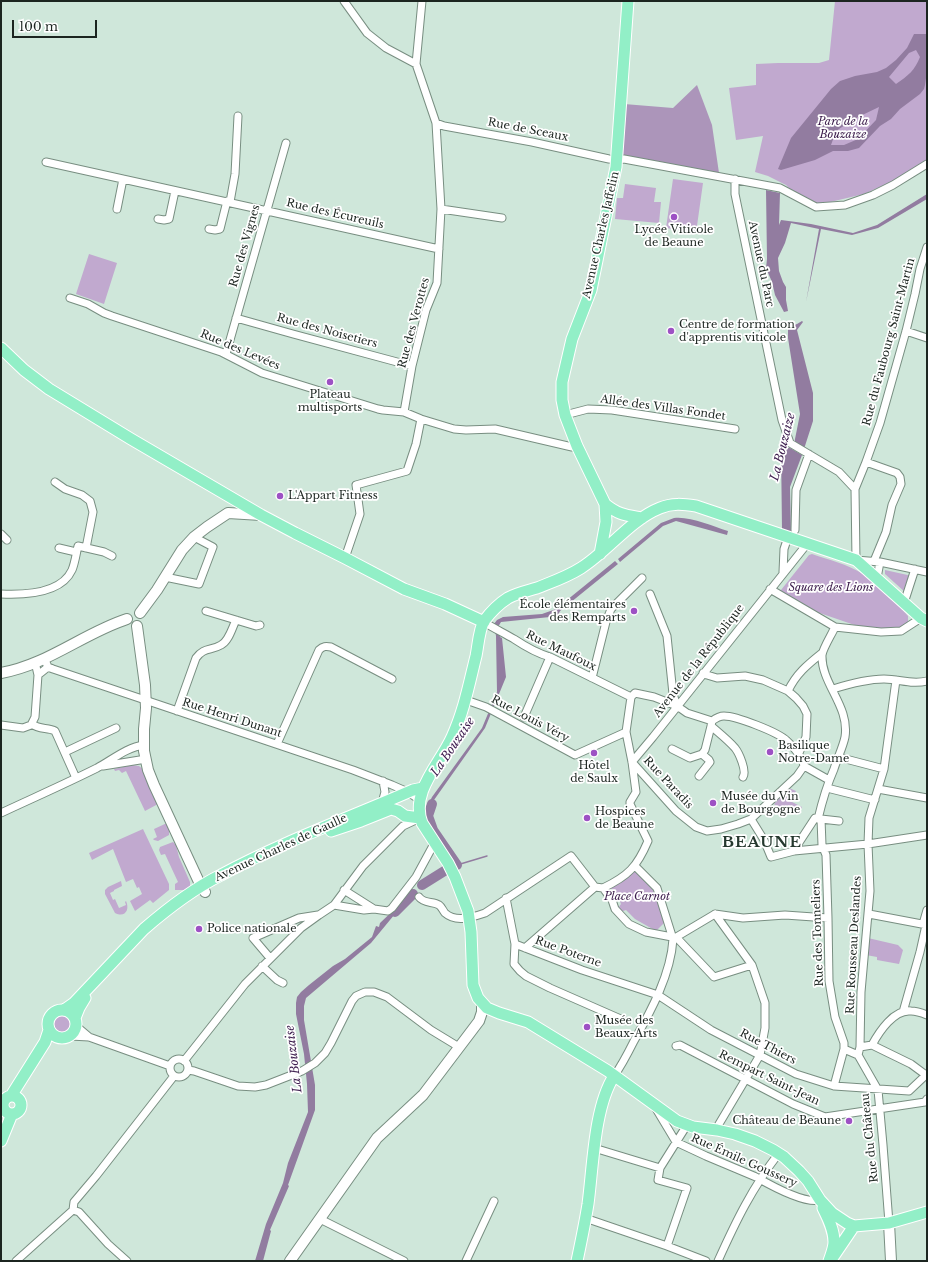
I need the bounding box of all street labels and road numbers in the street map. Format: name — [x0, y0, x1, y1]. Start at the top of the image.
street label: Rue de Sceaux — [487, 116, 569, 144]
street label: Avenue Charles Jaffelin — [580, 170, 622, 300]
street label: Rue des Écureuils — [285, 196, 385, 232]
street label: Rue des Vignes — [227, 203, 263, 289]
street label: Avenue du Parc — [745, 220, 777, 308]
street label: Rue du Faubourg Saint-Martin — [860, 257, 918, 427]
street label: Rue des Verottes — [396, 276, 432, 370]
street label: Rue des Noisetiers — [275, 311, 379, 351]
street label: Rue des Levées — [198, 327, 282, 373]
street label: Allée des Villas Fondet — [599, 393, 727, 423]
street label: Avenue de la République — [651, 602, 747, 720]
street label: Rue Maufoux — [524, 628, 598, 674]
street label: Rue Louis Véry — [489, 693, 571, 745]
street label: Rue Henri Dunant — [181, 696, 283, 740]
street label: Rue Paradis — [640, 754, 696, 812]
street label: Avenue Charles de Gaulle — [213, 812, 349, 884]
street label: Rue Rousseau Deslandes — [844, 875, 864, 1015]
street label: Rue des Tonneliers — [810, 879, 826, 987]
street label: Rue Poterne — [533, 934, 603, 970]
street label: Rue Thiers — [737, 1027, 799, 1067]
street label: Rempart Saint-Jean — [716, 1048, 822, 1108]
street label: Rue du Château — [859, 1093, 881, 1183]
street label: Rue Émile Goussery — [689, 1132, 799, 1190]

